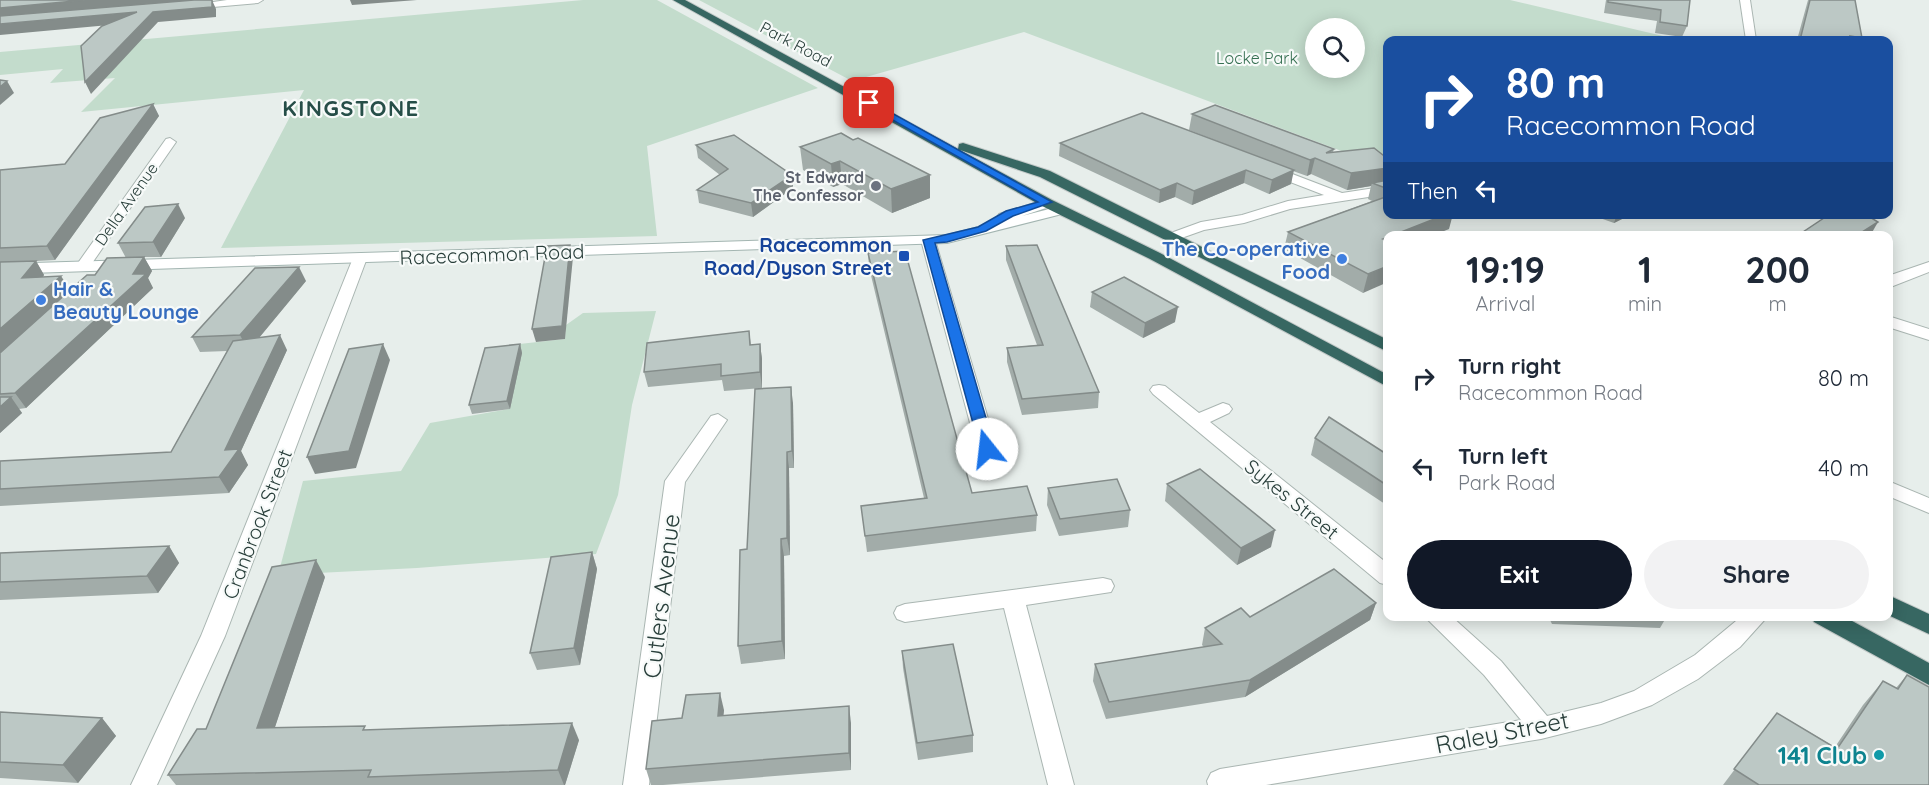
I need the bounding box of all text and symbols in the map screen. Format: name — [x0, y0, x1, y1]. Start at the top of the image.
street label: Park Road — [757, 17, 835, 71]
map controls — [1305, 18, 1365, 78]
button: search — [1305, 18, 1365, 78]
park label: Locke Park — [1216, 48, 1298, 68]
text: 80 m — [1506, 56, 1605, 109]
icon: right — [1407, 60, 1485, 138]
pin — [843, 77, 894, 128]
icon: arrive — [852, 86, 885, 119]
district label: KINGSTONE — [282, 94, 420, 122]
text: Racecommon Road — [1506, 108, 1756, 142]
street label: Della Avenue — [90, 159, 162, 249]
place label: St Edward The Confessor — [753, 167, 864, 205]
icon: left — [1470, 174, 1503, 207]
text: Then — [1407, 177, 1458, 205]
marker: St Edward The Confessor — [869, 179, 883, 193]
place label: Racecommon Road/Dyson Street — [704, 232, 892, 280]
place label: The Co-operative Food — [1162, 236, 1330, 284]
street label: Racecommon Road — [399, 238, 585, 270]
text: 19:19 — [1466, 247, 1545, 292]
text: 1 — [1638, 247, 1652, 292]
text: 200 — [1745, 247, 1810, 292]
marker: Racecommon Road/Dyson Street — [897, 249, 911, 263]
marker: The Co-operative Food — [1335, 252, 1349, 266]
place label: Hair & Beauty Lounge — [53, 276, 199, 324]
text: Arrival — [1476, 291, 1535, 316]
text: min — [1628, 291, 1662, 316]
text: m — [1768, 291, 1787, 316]
marker: Hair & Beauty Lounge — [34, 293, 48, 307]
text: Turn right — [1458, 352, 1562, 380]
icon: right — [1407, 362, 1440, 395]
text: 80 m — [1818, 364, 1869, 392]
text: Racecommon Road — [1458, 380, 1643, 405]
position arrow — [955, 417, 1019, 481]
text: Turn left — [1458, 442, 1548, 470]
street label: Cranbrook Street — [217, 445, 297, 602]
icon: left — [1407, 452, 1440, 485]
street label: Sykes Street — [1240, 454, 1344, 545]
text: 40 m — [1818, 454, 1869, 482]
text: Park Road — [1458, 470, 1555, 495]
street label: Cutlers Avenue — [636, 512, 686, 680]
button: Exit — [1407, 540, 1632, 609]
button: Share — [1644, 540, 1869, 609]
street label: Raley Street — [1433, 704, 1571, 760]
place label: 141 Club — [1778, 740, 1867, 770]
marker: 141 Club — [1872, 748, 1886, 762]

